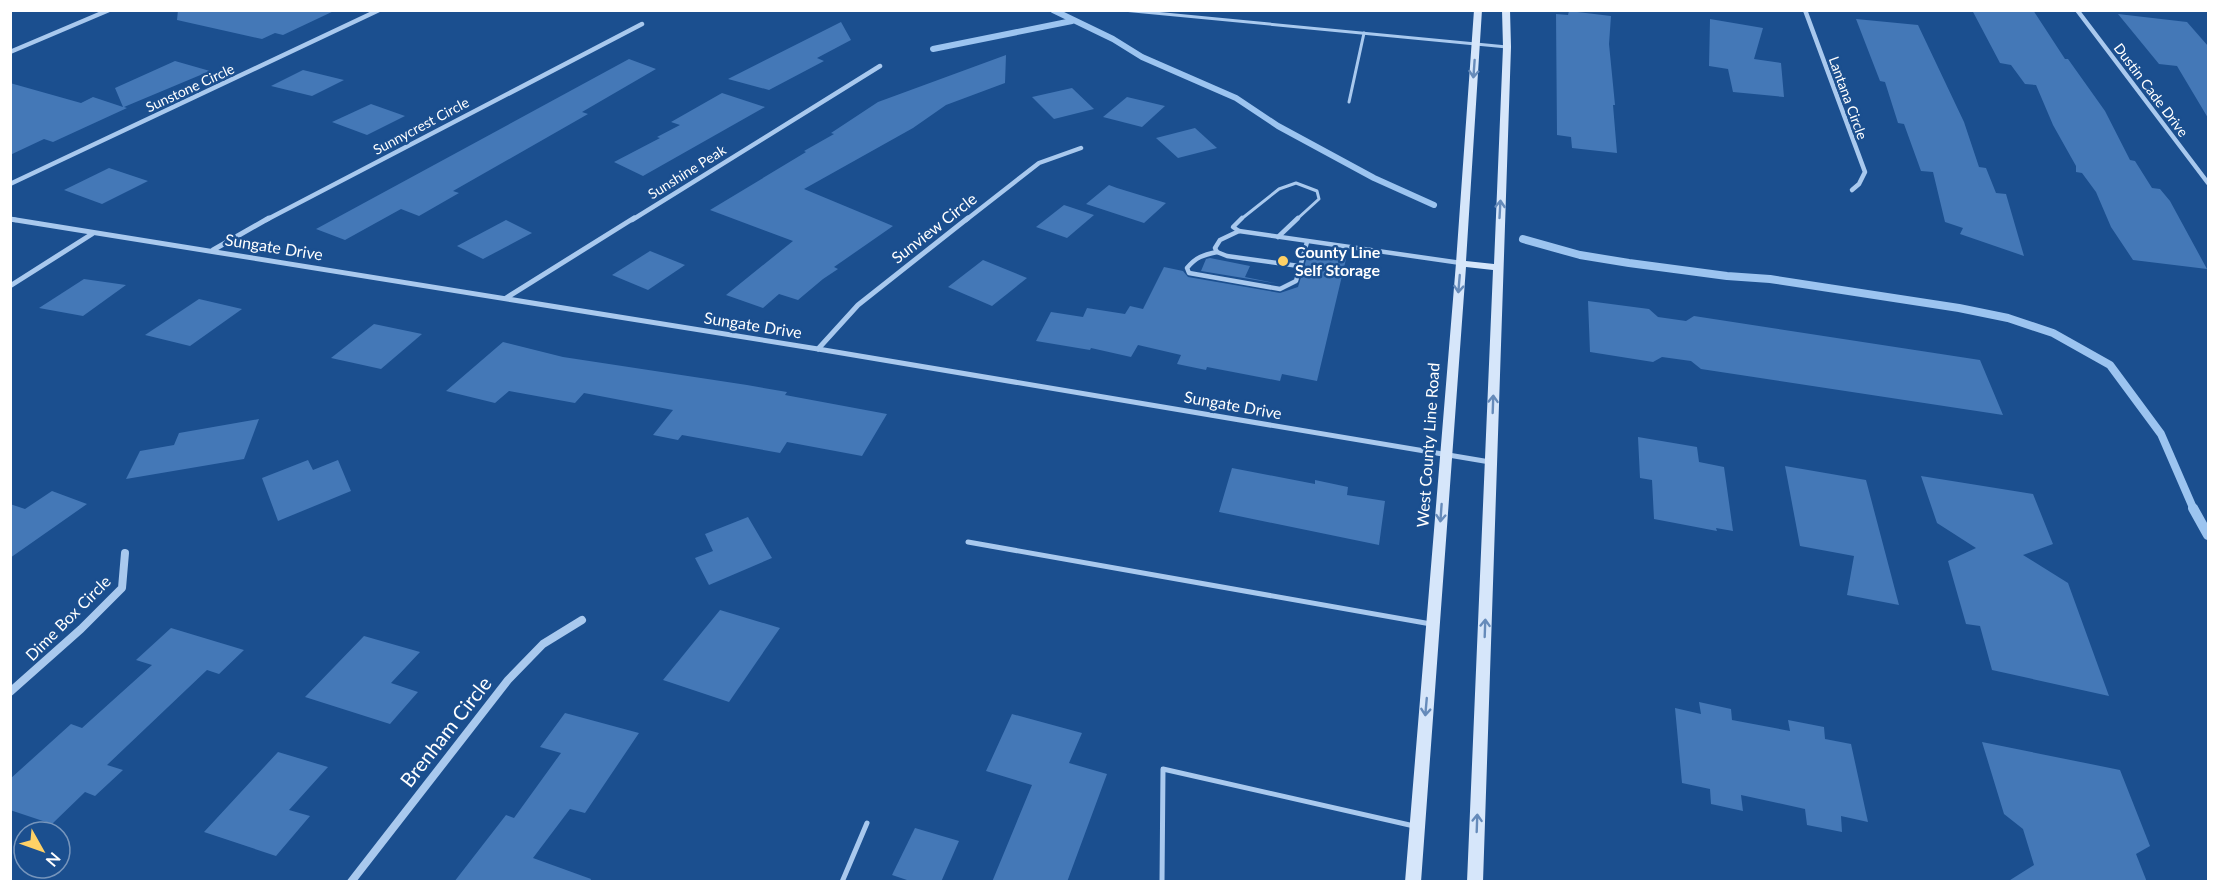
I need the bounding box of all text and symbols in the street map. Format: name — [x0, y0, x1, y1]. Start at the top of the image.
street label: Dustin Cade Drive — [2111, 39, 2192, 140]
street label: Lantana Circle — [1826, 54, 1871, 142]
one-way arrow — [1468, 58, 1479, 78]
street label: Sunstone Circle — [143, 60, 237, 115]
street label: Sunnycrest Circle — [370, 93, 472, 158]
street label: Sunshine Peak — [645, 140, 730, 202]
street label: Sunview Circle — [887, 188, 980, 267]
one-way arrow — [1494, 199, 1505, 219]
street label: Sungate Drive — [224, 229, 324, 264]
place label: County Line Self Storage — [1295, 242, 1381, 279]
marker: County Line Self Storage — [1276, 254, 1290, 268]
one-way arrow — [1453, 274, 1464, 294]
street label: Sungate Drive — [703, 307, 803, 342]
street label: West County Line Road — [1412, 362, 1443, 528]
street label: Sungate Drive — [1183, 387, 1283, 422]
one-way arrow — [1487, 394, 1498, 414]
one-way arrow — [1435, 502, 1446, 522]
street label: Dime Box Circle — [21, 571, 114, 664]
one-way arrow — [1479, 619, 1490, 639]
street label: Brenham Circle — [395, 671, 496, 792]
one-way arrow — [1421, 697, 1432, 717]
one-way arrow — [1472, 814, 1483, 834]
north arrow — [12, 820, 72, 880]
text: N — [43, 849, 65, 871]

